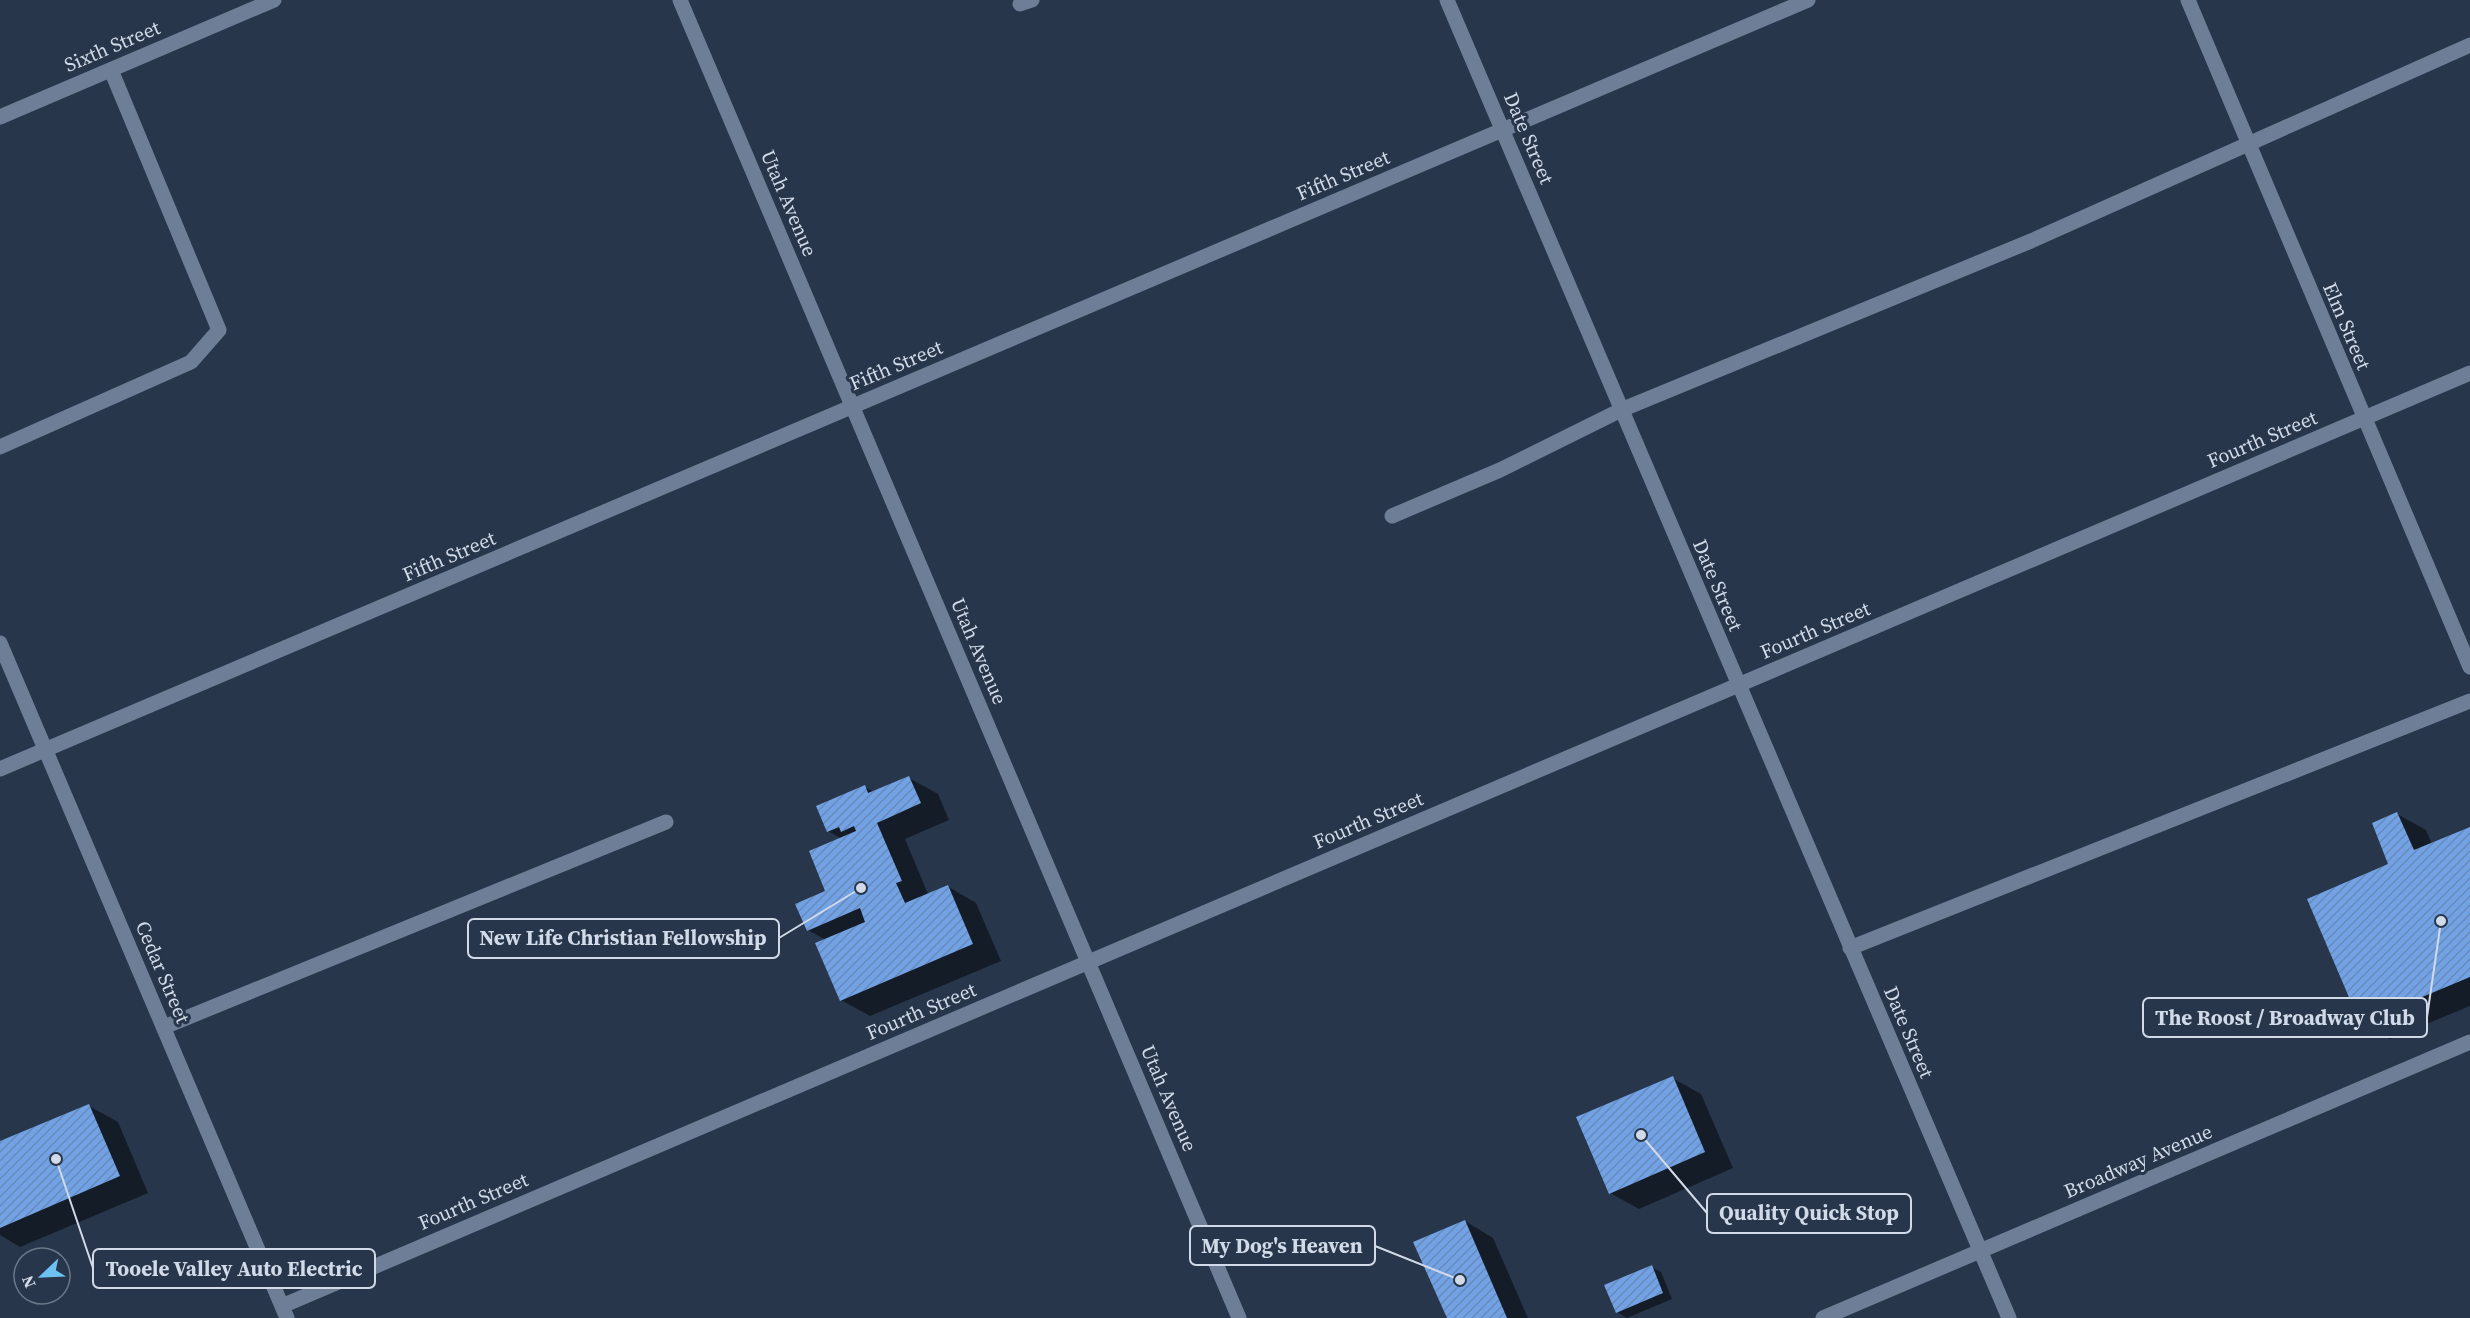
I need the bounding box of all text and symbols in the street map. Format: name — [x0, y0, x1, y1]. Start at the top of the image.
street label: Sixth Street — [60, 13, 165, 79]
street label: Date Street — [1497, 88, 1561, 189]
street label: Fifth Street — [1292, 143, 1394, 207]
street label: Utah Avenue — [754, 145, 824, 261]
street label: Elm Street — [2316, 278, 2378, 374]
street label: Fifth Street — [845, 333, 947, 397]
street label: Fourth Street — [2203, 403, 2322, 475]
street label: Fifth Street — [398, 524, 500, 588]
street label: Date Street — [1686, 535, 1750, 636]
street label: Utah Avenue — [944, 593, 1014, 709]
street label: Fourth Street — [1756, 594, 1875, 666]
street label: Fourth Street — [1309, 784, 1428, 856]
street label: Cedar Street — [129, 916, 197, 1028]
callout: New Life Christian Fellowship — [468, 919, 779, 958]
text: New Life Christian Fellowship — [479, 923, 767, 952]
street label: Fourth Street — [862, 975, 981, 1047]
street label: Date Street — [1877, 982, 1941, 1083]
callout: The Roost / Broadway Club — [2143, 998, 2427, 1037]
text: The Roost / Broadway Club — [2155, 1003, 2415, 1032]
street label: Utah Avenue — [1134, 1040, 1204, 1156]
street label: Broadway Avenue — [2060, 1117, 2216, 1205]
street label: Fourth Street — [414, 1165, 533, 1237]
callout: Quality Quick Stop — [1707, 1194, 1911, 1233]
text: Quality Quick Stop — [1719, 1198, 1899, 1227]
callout: My Dog's Heaven — [1190, 1226, 1375, 1265]
text: My Dog's Heaven — [1201, 1231, 1363, 1260]
north arrow — [12, 1246, 72, 1306]
callout: Tooele Valley Auto Electric — [93, 1249, 375, 1288]
text: Tooele Valley Auto Electric — [105, 1254, 363, 1283]
text: N — [16, 1272, 41, 1292]

